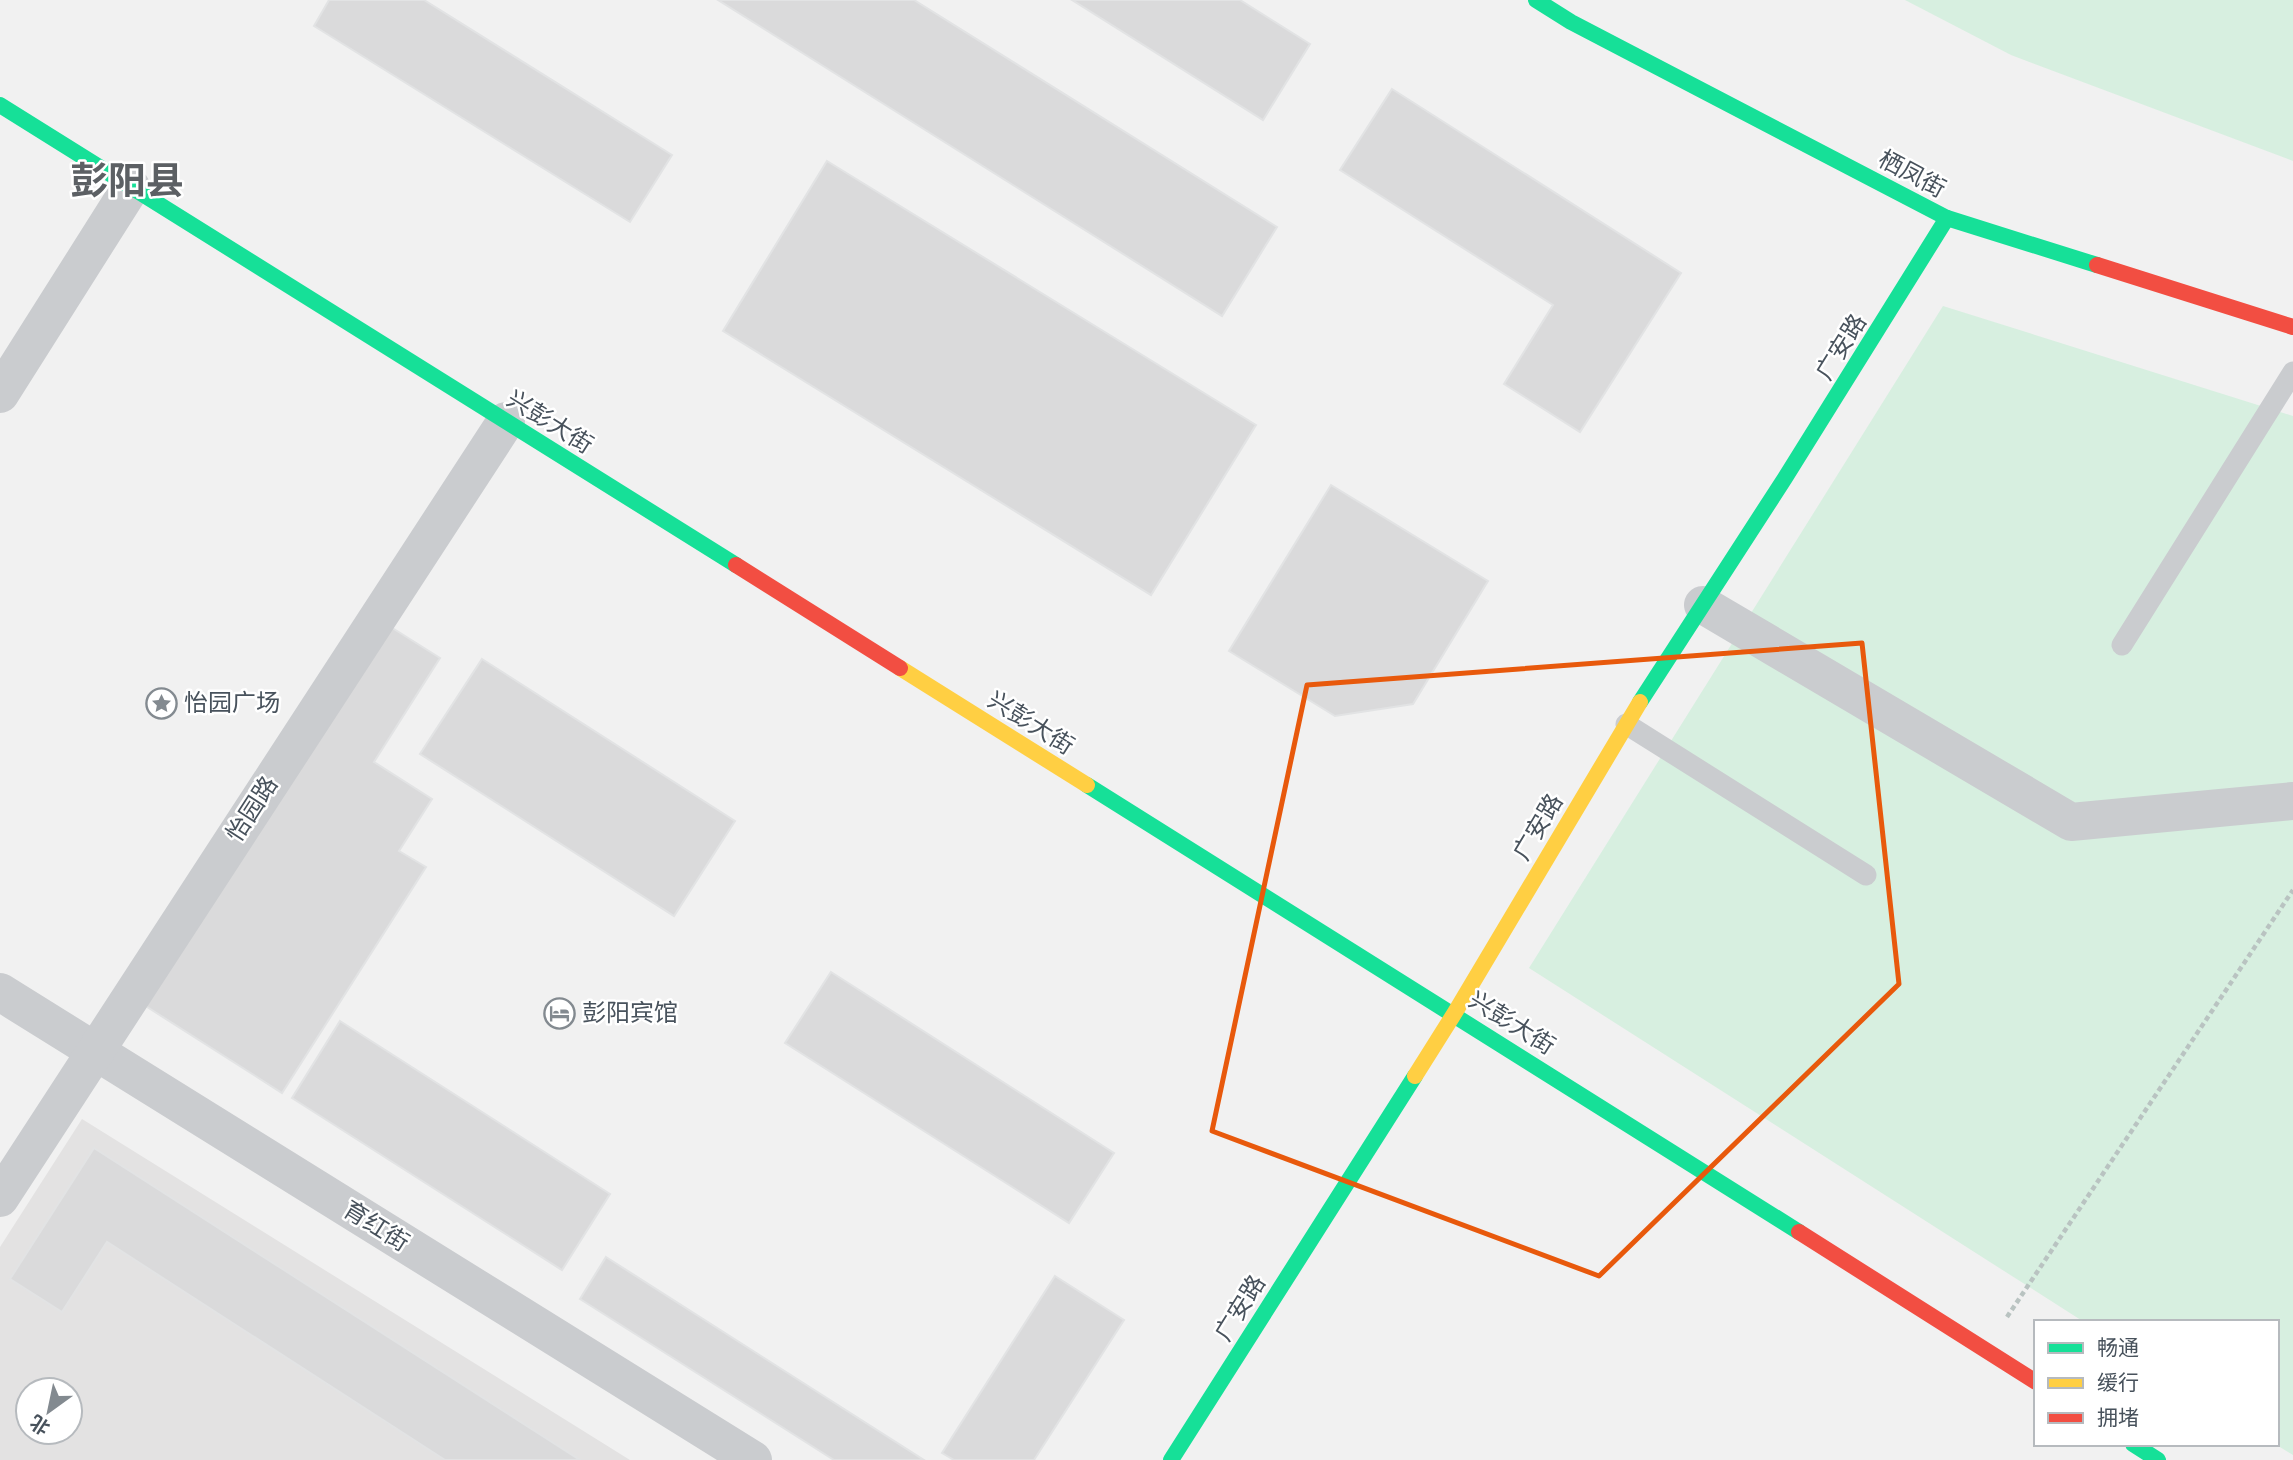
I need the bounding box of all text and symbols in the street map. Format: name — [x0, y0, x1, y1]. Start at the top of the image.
street label: 栖凤街 — [1872, 140, 1953, 206]
district label: 彭阳县 — [70, 151, 184, 209]
street label: 广安路 — [1806, 306, 1874, 387]
street label: 兴彭大街 — [500, 380, 601, 462]
street label: 兴彭大街 — [981, 681, 1082, 763]
place label: 怡园广场 — [184, 684, 280, 720]
place icon: 怡园广场 — [144, 686, 178, 720]
street label: 怡园路 — [216, 768, 286, 848]
street label: 广安路 — [1503, 786, 1571, 867]
street label: 兴彭大街 — [1462, 981, 1563, 1063]
place label: 彭阳宾馆 — [582, 994, 678, 1030]
hotel icon: 彭阳宾馆 — [542, 996, 576, 1030]
street label: 育红街 — [336, 1191, 417, 1259]
street label: 广安路 — [1205, 1267, 1273, 1348]
legend — [2034, 1320, 2279, 1446]
text: 畅通 — [2097, 1331, 2139, 1363]
text: 缓行 — [2097, 1366, 2139, 1398]
north arrow — [14, 1376, 84, 1446]
text: 拥堵 — [2097, 1401, 2139, 1433]
text: 北 — [24, 1408, 55, 1443]

